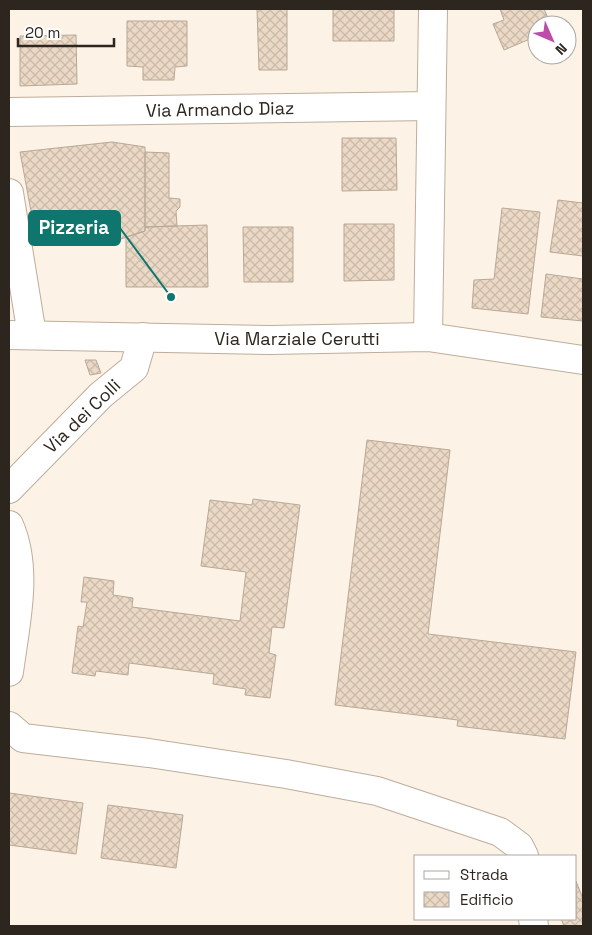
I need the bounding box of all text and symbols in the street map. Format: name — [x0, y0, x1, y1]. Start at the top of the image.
scale bar — [18, 15, 114, 47]
north arrow — [527, 15, 577, 65]
text: 20 m — [25, 23, 60, 42]
text: N — [552, 40, 571, 59]
street label: Via Armando Diaz — [145, 96, 295, 122]
callout: Pizzeria — [29, 211, 120, 245]
text: Pizzeria — [39, 215, 109, 240]
street label: Via Marziale Cerutti — [214, 327, 380, 350]
street label: Via dei Colli — [39, 374, 125, 458]
legend — [414, 855, 577, 920]
text: Strada — [460, 865, 509, 884]
text: Edificio — [460, 890, 514, 909]

